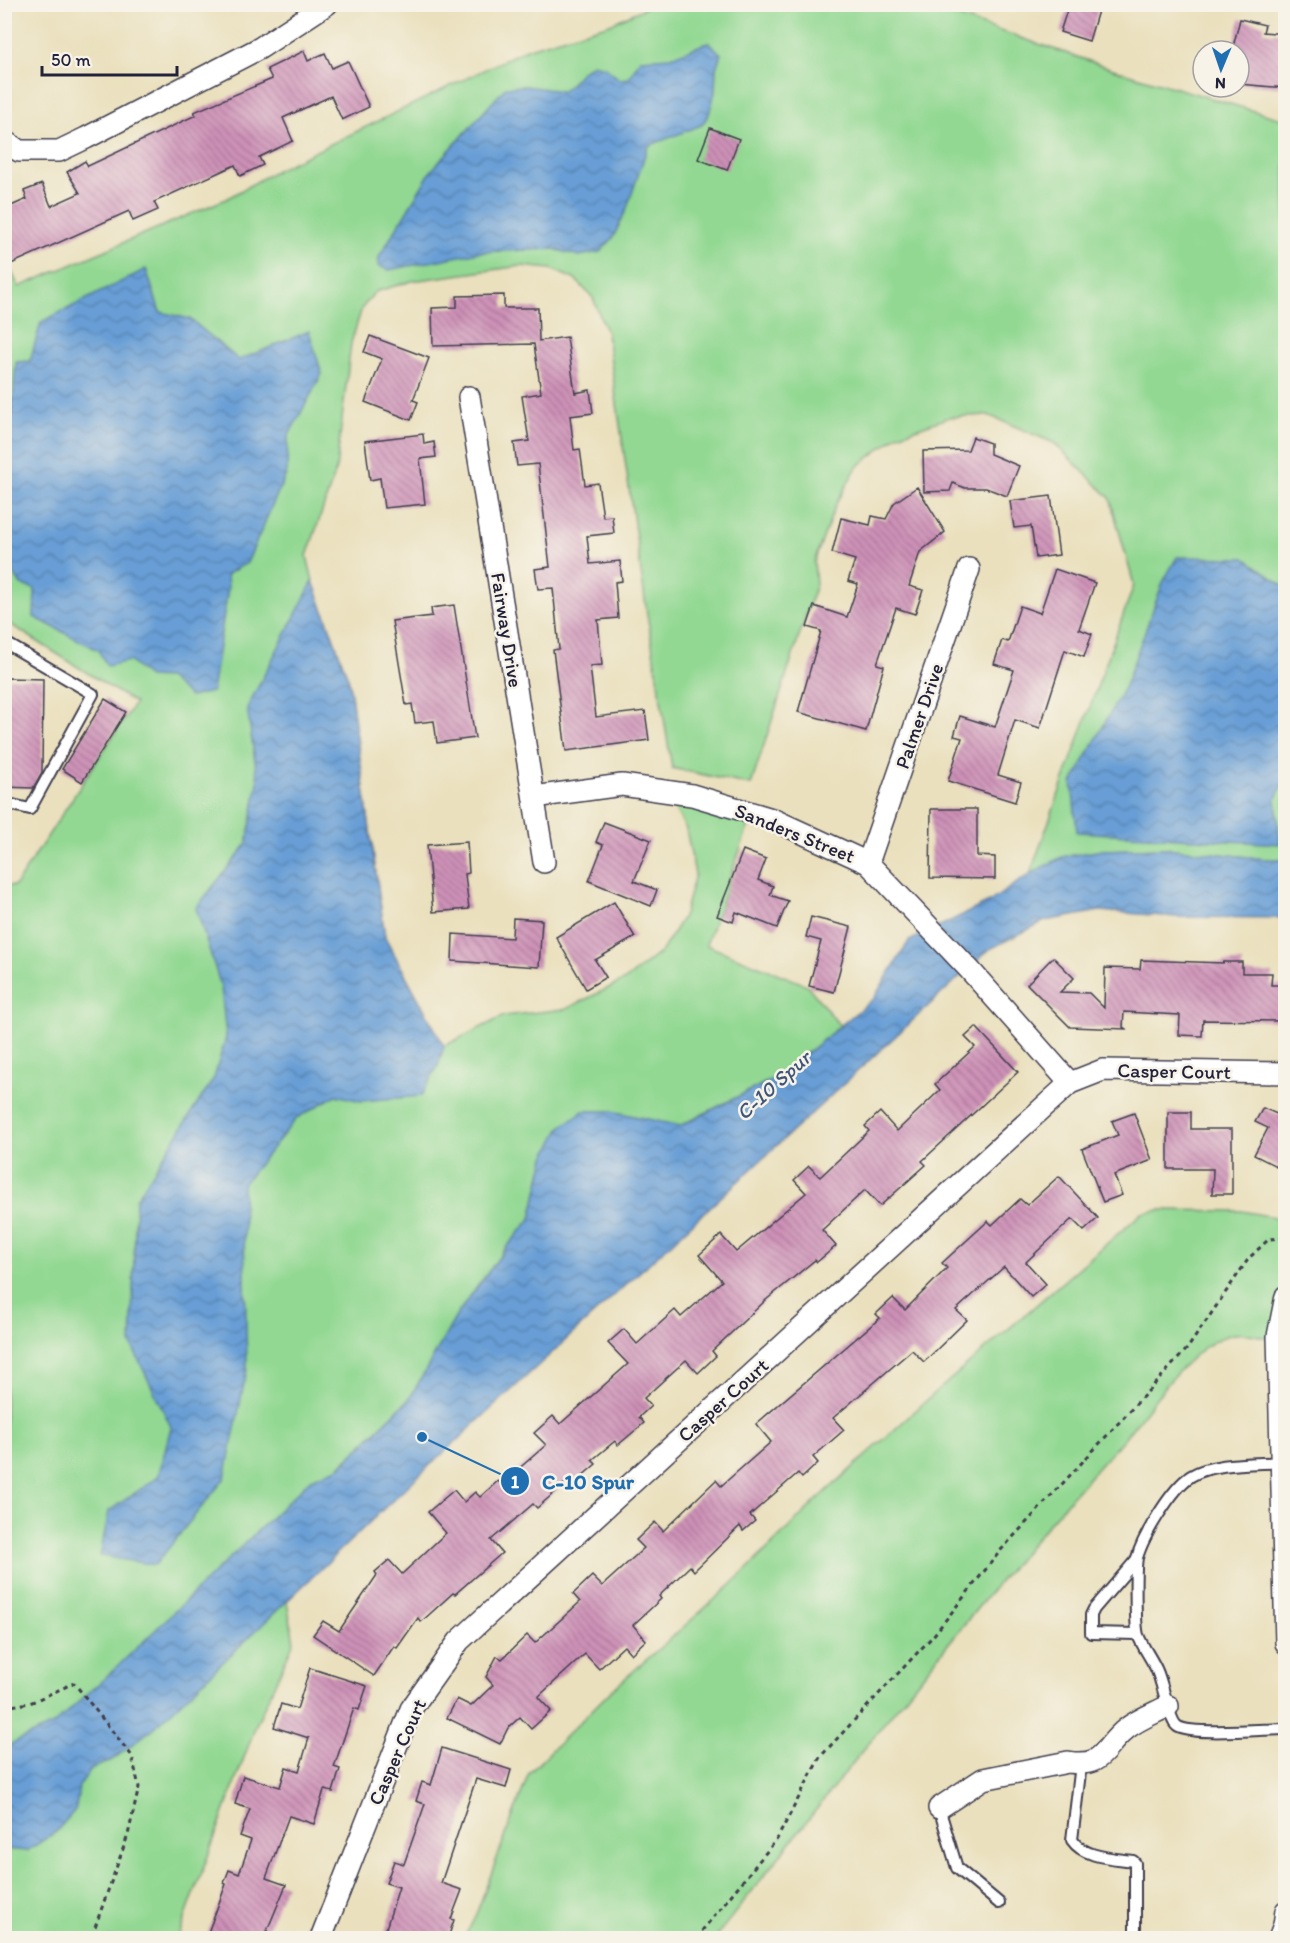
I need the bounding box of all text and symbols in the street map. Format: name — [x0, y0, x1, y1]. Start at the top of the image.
scale bar — [42, 39, 177, 77]
north arrow — [1191, 39, 1251, 99]
text: 50 m — [51, 49, 91, 71]
text: N — [1215, 74, 1226, 93]
street label: Fairway Drive — [486, 571, 528, 689]
street label: Palmer Drive — [890, 660, 948, 772]
street label: Sanders Street — [731, 798, 859, 868]
water label: C-10 Spur — [731, 1044, 817, 1125]
street label: Casper Court — [1117, 1058, 1231, 1084]
street label: Casper Court — [673, 1353, 774, 1447]
callout: C-10 Spur — [500, 1462, 646, 1501]
text: C-10 Spur — [542, 1469, 635, 1495]
text: 1 — [511, 1471, 520, 1493]
street label: Casper Court — [363, 1695, 431, 1809]

